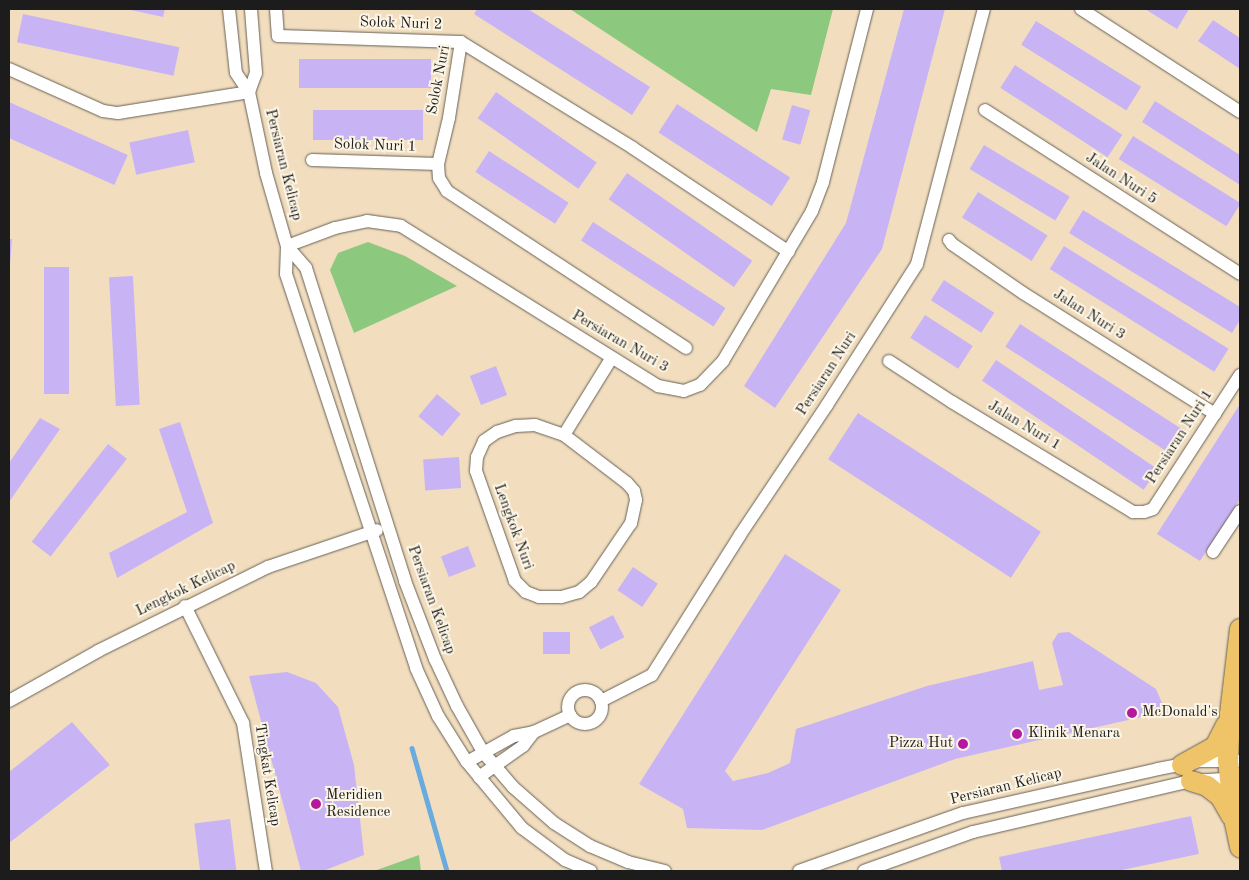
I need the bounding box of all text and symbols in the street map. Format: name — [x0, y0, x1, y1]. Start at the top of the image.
street label: Solok Nuri 2 — [359, 14, 443, 34]
street label: Solok Nuri — [423, 44, 455, 116]
street label: Persiaran Kelicap — [260, 107, 306, 223]
street label: Solok Nuri 1 — [333, 136, 417, 156]
street label: Jalan Nuri 5 — [1082, 149, 1160, 209]
street label: Jalan Nuri 3 — [1049, 286, 1129, 344]
street label: Persiaran Nuri 3 — [568, 307, 672, 377]
street label: Persiaran Nuri — [793, 329, 861, 419]
street label: Persiaran Nuri 1 — [1143, 386, 1217, 488]
street label: Jalan Nuri 1 — [984, 397, 1064, 455]
street label: Lengkok Nuri — [489, 482, 537, 572]
street label: Persiaran Kelicap — [403, 543, 459, 657]
street label: Lengkok Kelicap — [133, 557, 239, 621]
place label: McDonald's — [1142, 704, 1218, 722]
marker: McDonald's — [1126, 707, 1138, 719]
street label: Tingkat Kelicap — [250, 722, 284, 828]
place label: Klinik Menara — [1028, 725, 1120, 743]
marker: Klinik Menara — [1010, 727, 1024, 741]
place label: Pizza Hut — [889, 735, 953, 753]
marker: Pizza Hut — [957, 738, 969, 750]
street label: Persiaran Kelicap — [948, 764, 1064, 810]
place label: Meridien Residence — [326, 786, 390, 821]
marker: Meridien Residence — [310, 798, 322, 810]

